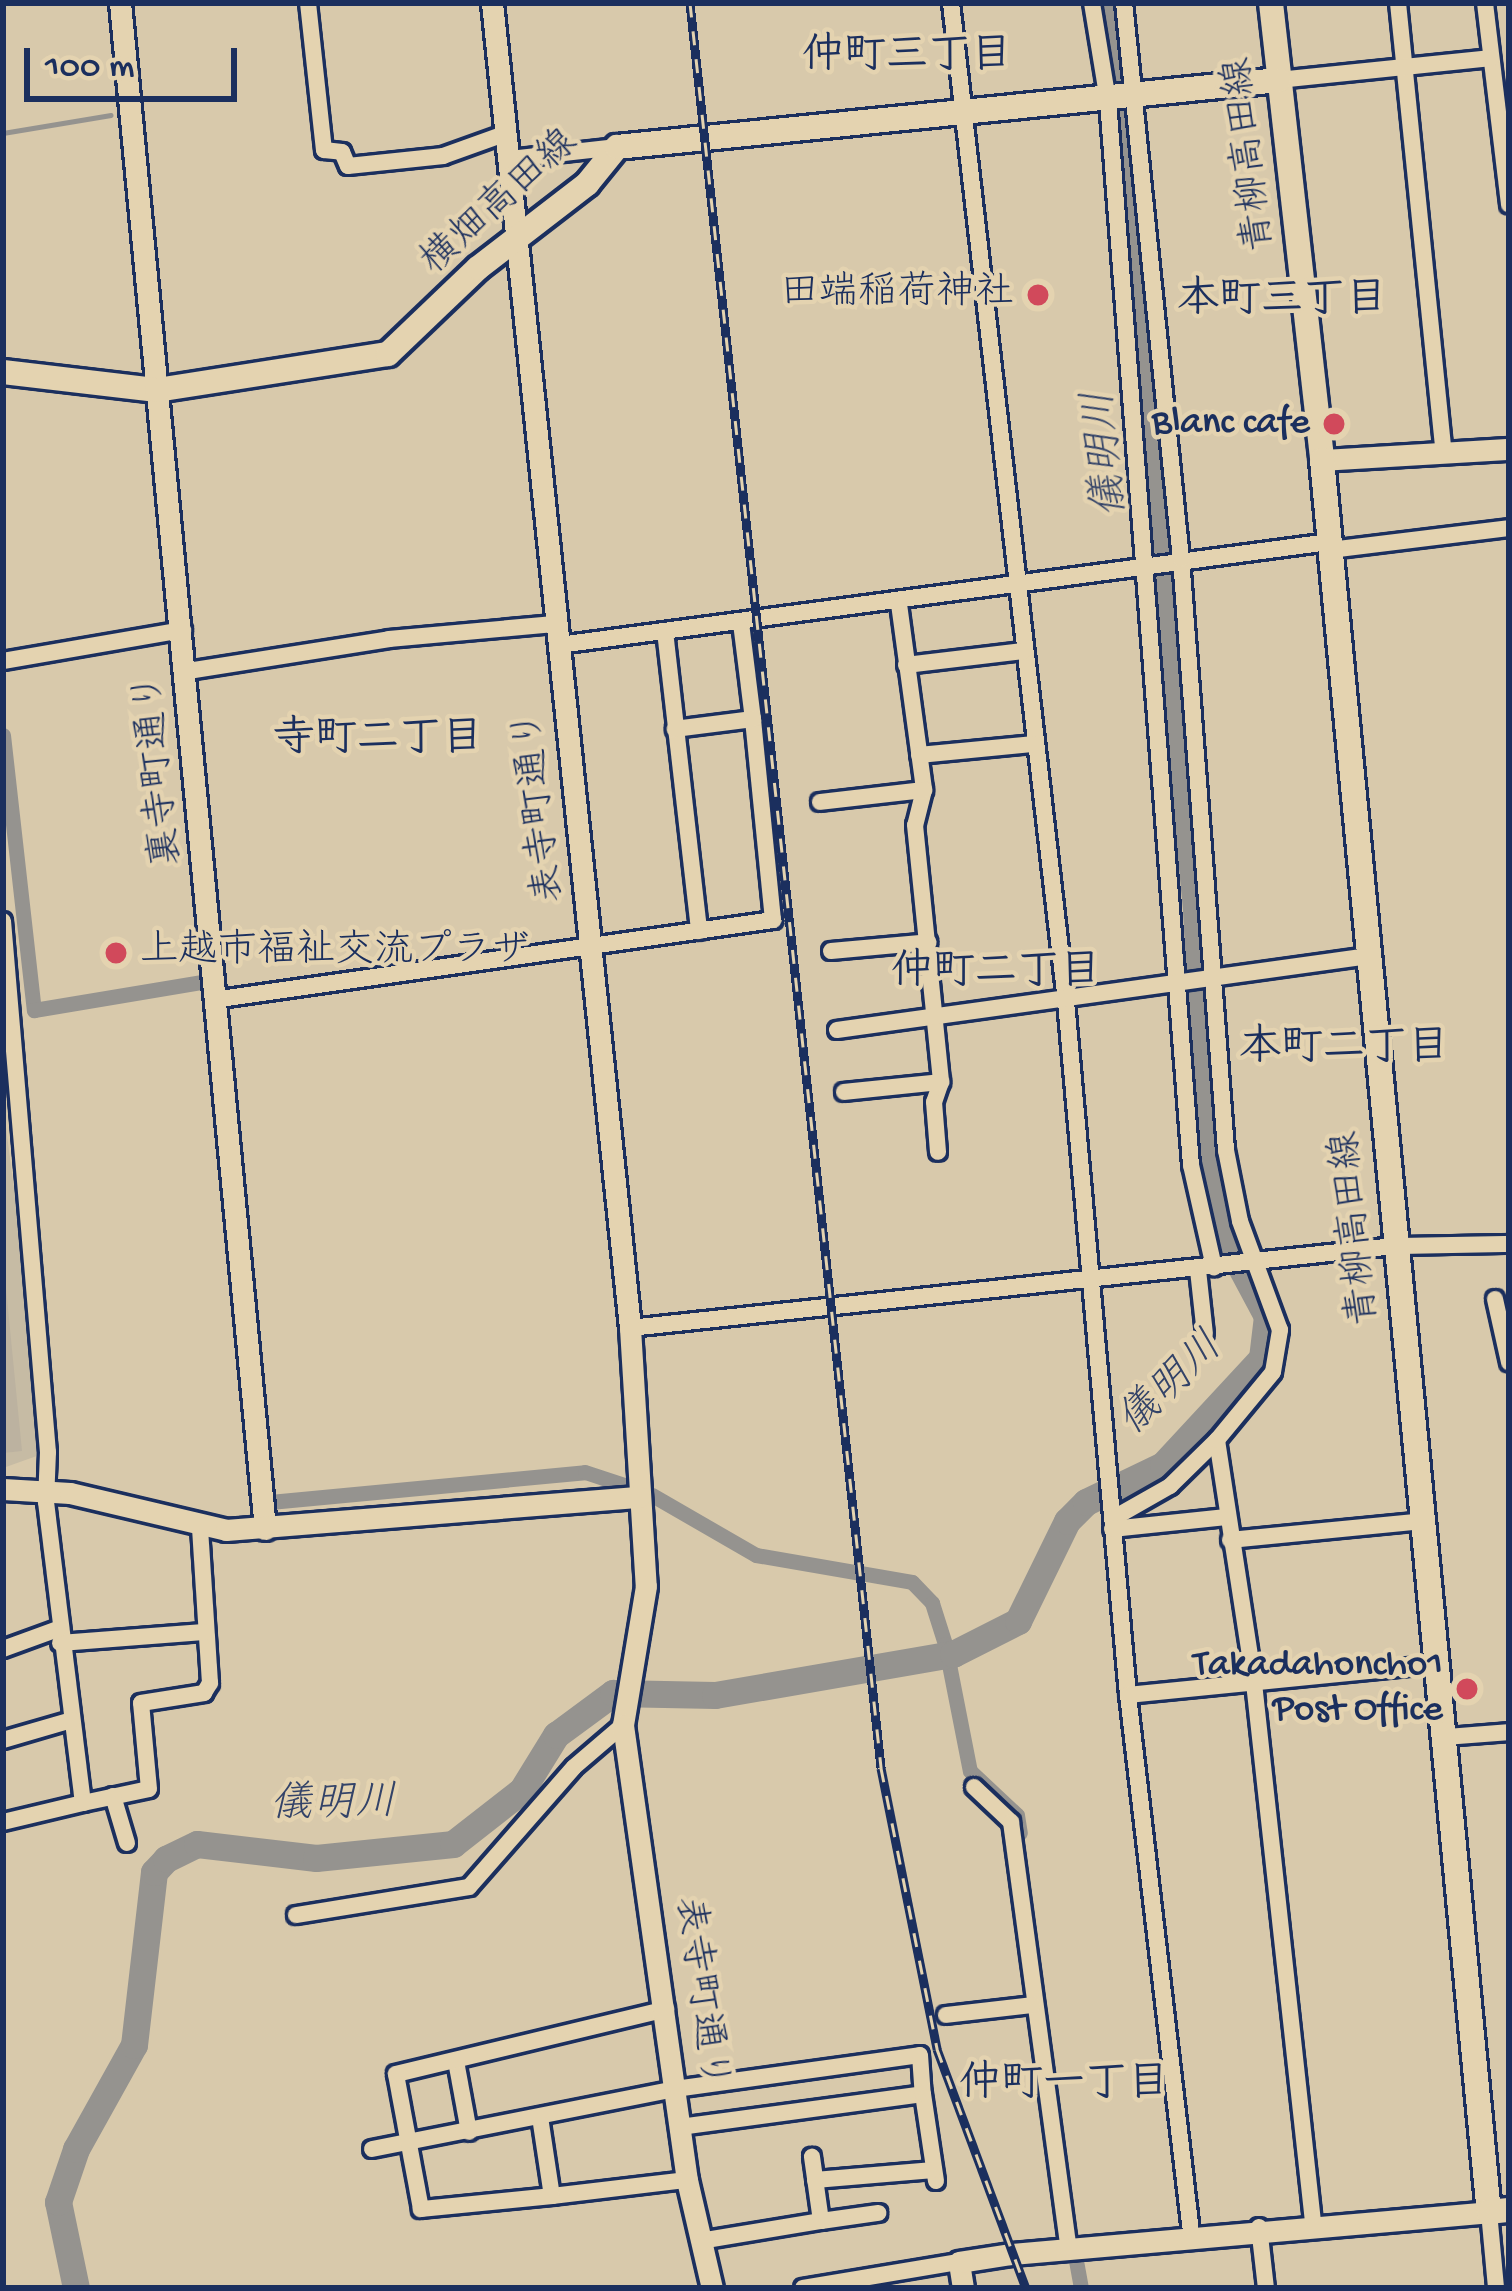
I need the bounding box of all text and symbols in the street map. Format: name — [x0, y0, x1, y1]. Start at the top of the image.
scale bar — [30, 24, 243, 98]
district label: 仲町三丁目 — [802, 34, 1012, 84]
text: 100 m — [45, 47, 135, 90]
street label: 青柳高田線 — [1217, 54, 1287, 254]
street label: 横畑高田線 — [413, 121, 589, 287]
place label: 田端稲荷神社 — [780, 272, 1014, 318]
district label: 本町三丁目 — [1177, 278, 1387, 328]
marker: 田端稲荷神社 — [1025, 282, 1051, 308]
water label: 儀明川 — [1077, 388, 1141, 518]
place label: Blanc cafe — [1152, 401, 1310, 447]
marker: Blanc cafe — [1321, 411, 1347, 437]
street label: 裏寺町通り — [128, 670, 194, 868]
street label: 表寺町通り — [507, 706, 577, 906]
district label: 寺町二丁目 — [273, 717, 483, 767]
place label: 上越市福祉交流プラザ — [140, 930, 530, 976]
marker: 上越市福祉交流プラザ — [103, 940, 129, 966]
district label: 仲町二丁目 — [891, 950, 1101, 1000]
district label: 本町二丁目 — [1239, 1026, 1449, 1076]
street label: 青柳高田線 — [1325, 1129, 1391, 1327]
water label: 儀明川 — [1110, 1324, 1236, 1448]
place label: Takadahoncho1 Post Office — [1193, 1644, 1443, 1735]
marker: Takadahoncho1 Post Office — [1454, 1676, 1480, 1702]
water label: 儀明川 — [271, 1781, 397, 1833]
street label: 表寺町通り — [661, 1893, 735, 2093]
district label: 仲町一丁目 — [959, 2062, 1169, 2112]

